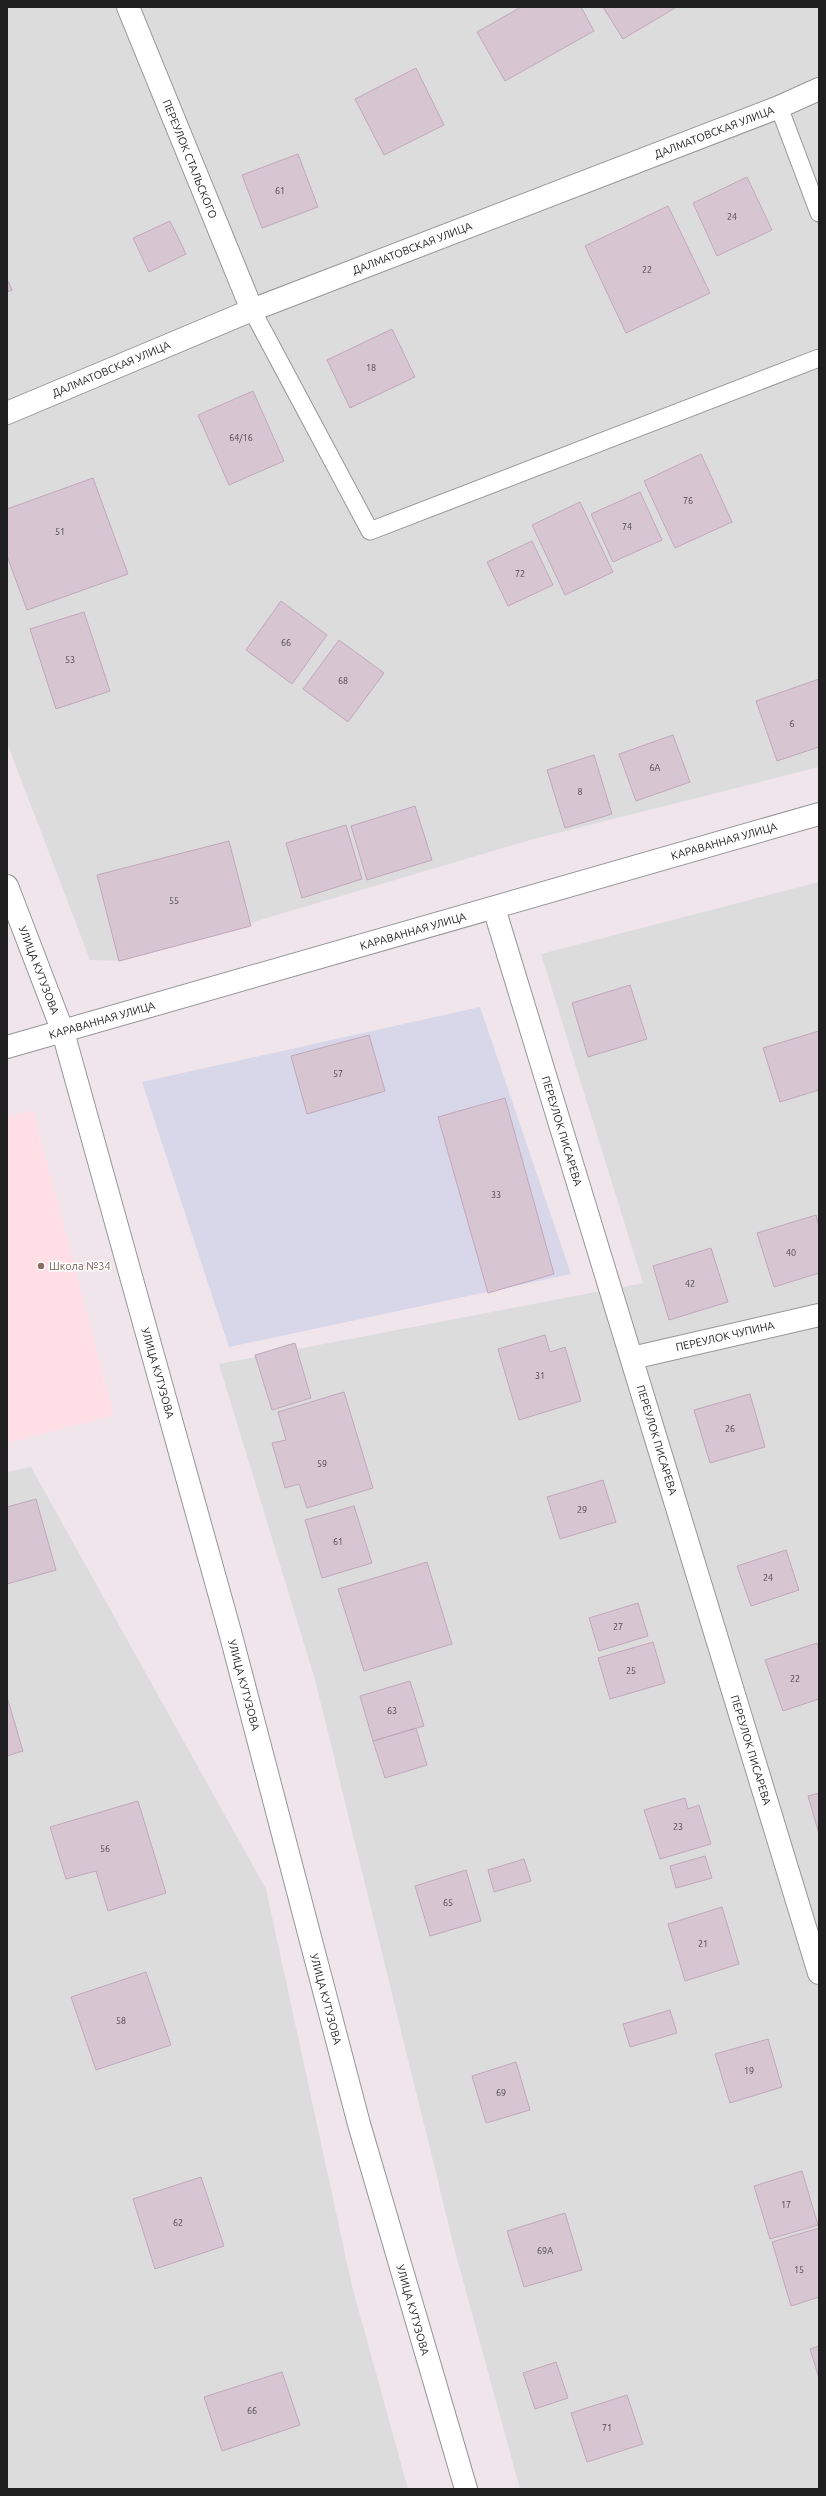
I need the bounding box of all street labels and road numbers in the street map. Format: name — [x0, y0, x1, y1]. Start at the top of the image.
street label: ПЕРЕУЛОК СТАЛЬСКОГО — [161, 98, 219, 220]
street label: ДАЛМАТОВСКАЯ УЛИЦА — [652, 103, 776, 160]
street label: ДАЛМАТОВСКАЯ УЛИЦА — [350, 219, 474, 276]
street label: ДАЛМАТОВСКАЯ УЛИЦА — [50, 338, 173, 399]
street label: КАРАВАННАЯ УЛИЦА — [670, 820, 779, 862]
street label: КАРАВАННАЯ УЛИЦА — [359, 910, 468, 952]
street label: УЛИЦА КУТУЗОВА — [17, 924, 62, 1017]
street label: КАРАВАННАЯ УЛИЦА — [48, 999, 157, 1041]
street label: ПЕРЕУЛОК ПИСАРЕВА — [540, 1075, 585, 1188]
street label: ПЕРЕУЛОК ЧУПИНА — [674, 1319, 776, 1353]
street label: УЛИЦА КУТУЗОВА — [139, 1326, 177, 1420]
street label: ПЕРЕУЛОК ПИСАРЕВА — [635, 1384, 680, 1497]
street label: УЛИЦА КУТУЗОВА — [226, 1638, 262, 1733]
street label: ПЕРЕУЛОК ПИСАРЕВА — [729, 1694, 774, 1807]
street label: УЛИЦА КУТУЗОВА — [308, 1952, 344, 2047]
street label: УЛИЦА КУТУЗОВА — [394, 2263, 432, 2357]

